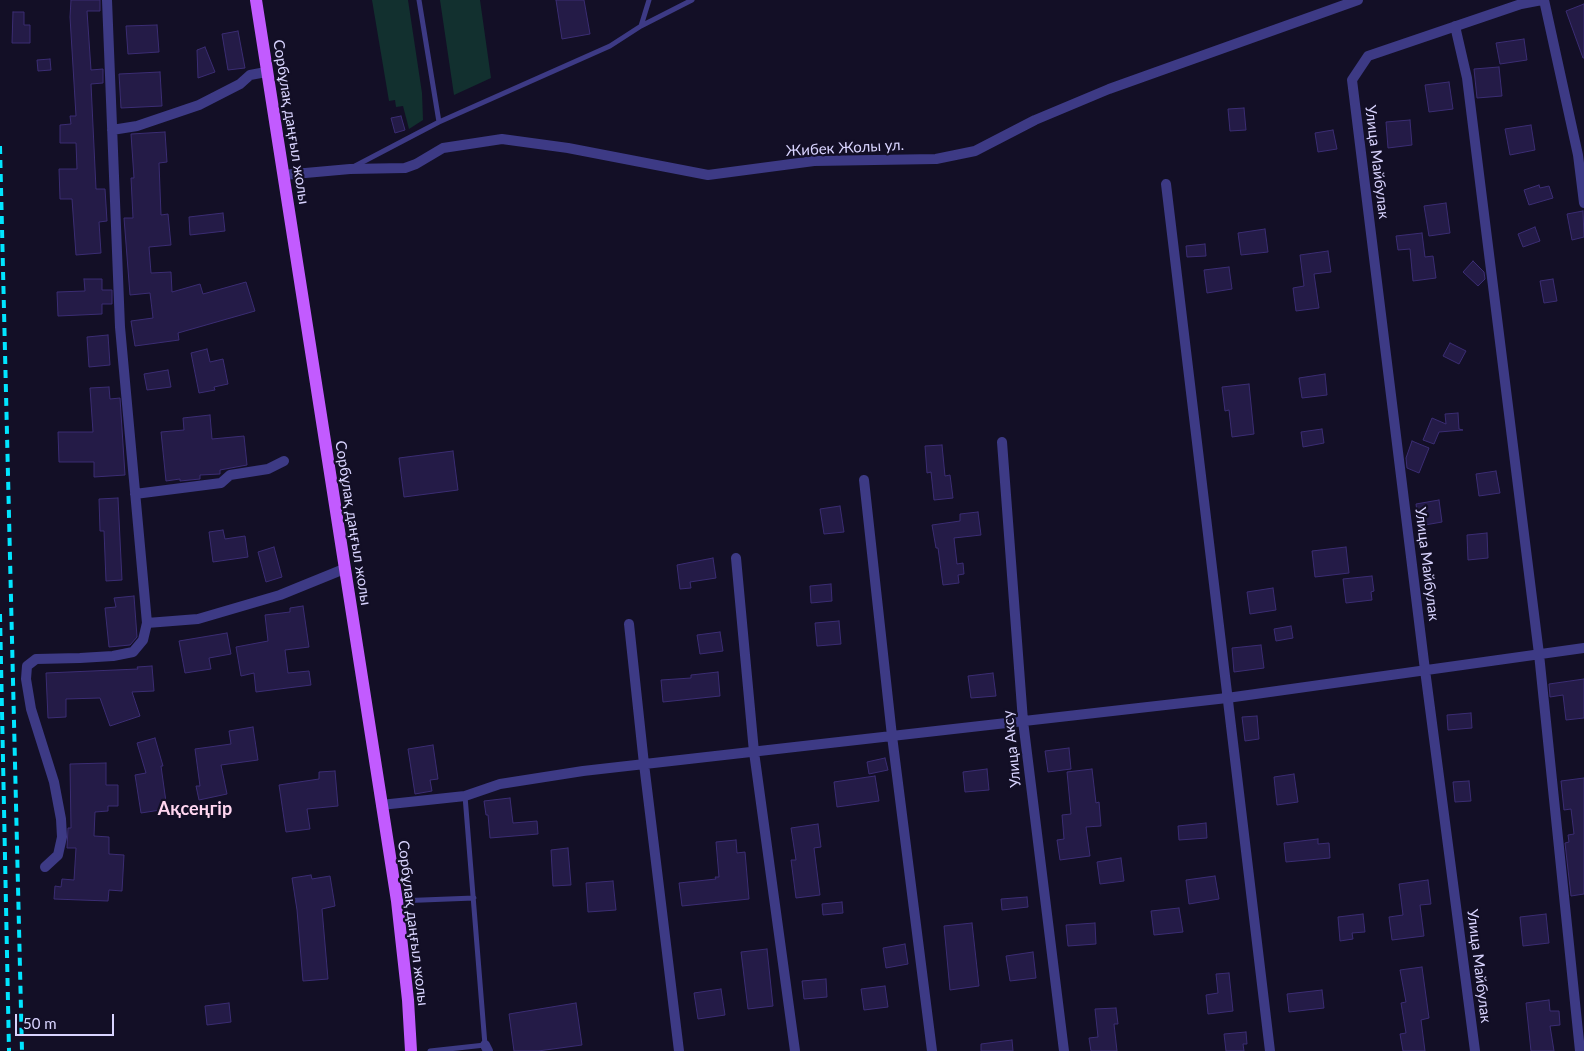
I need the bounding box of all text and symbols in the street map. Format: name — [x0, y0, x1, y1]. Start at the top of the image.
street label: Сорбұлақ даңғыл жолы — [269, 38, 313, 206]
street label: Улица Майбулак — [1361, 104, 1393, 220]
street label: Жибек Жолы ул. — [785, 136, 905, 160]
street label: Сорбұлақ даңғыл жолы — [331, 439, 375, 607]
street label: Улица Майбулак — [1411, 506, 1443, 622]
street label: Улица Аксу — [999, 709, 1025, 789]
district label: Ақсеңгір — [158, 798, 232, 820]
street label: Сорбұлақ даңғыл жолы — [394, 839, 432, 1007]
street label: Улица Майбулак — [1463, 908, 1495, 1024]
scale bar — [18, 1004, 116, 1036]
text: 50 m — [23, 1014, 57, 1032]

